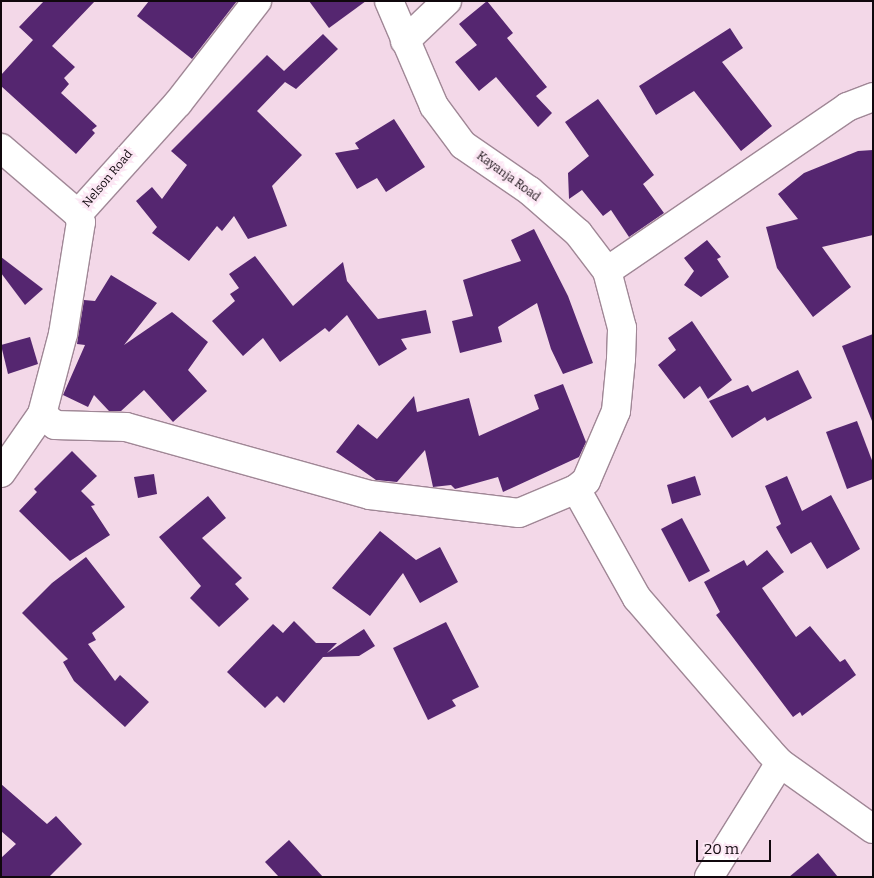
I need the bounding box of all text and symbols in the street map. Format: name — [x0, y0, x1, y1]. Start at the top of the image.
street label: Nelson Road — [80, 147, 136, 211]
street label: Kayanja Road — [473, 149, 543, 205]
scale bar — [699, 830, 774, 862]
text: 20 m — [704, 840, 739, 858]

